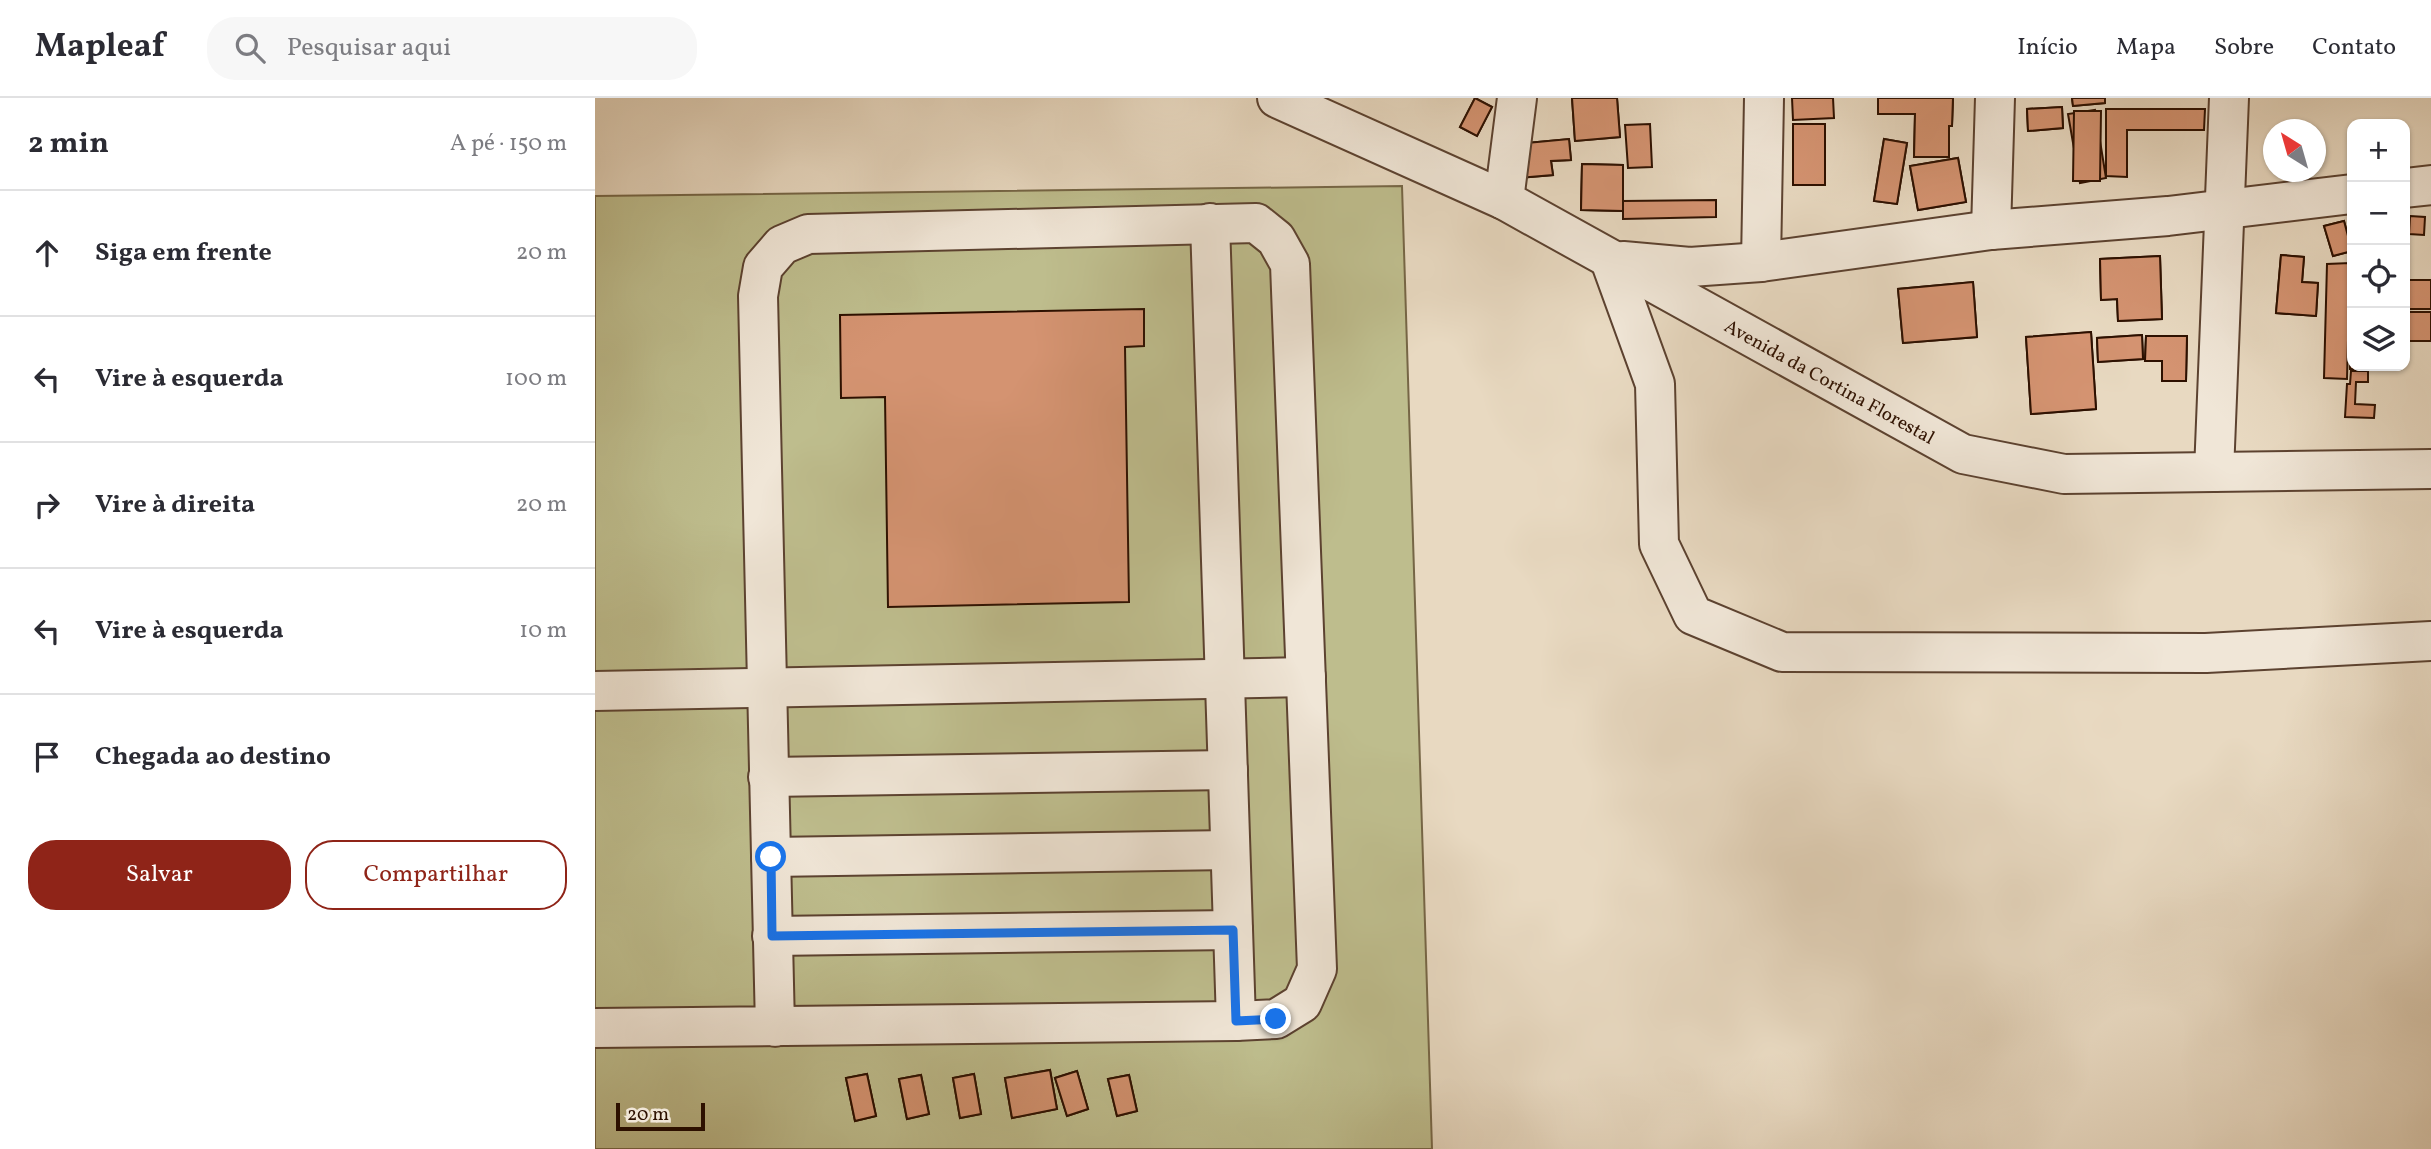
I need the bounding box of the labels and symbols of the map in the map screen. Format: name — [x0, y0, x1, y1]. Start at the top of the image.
north arrow — [2263, 119, 2326, 182]
street label: Avenida da Cortina Florestal — [1719, 314, 1939, 452]
route start — [755, 841, 786, 872]
route end — [1260, 1003, 1291, 1034]
scale bar — [616, 1100, 705, 1132]

